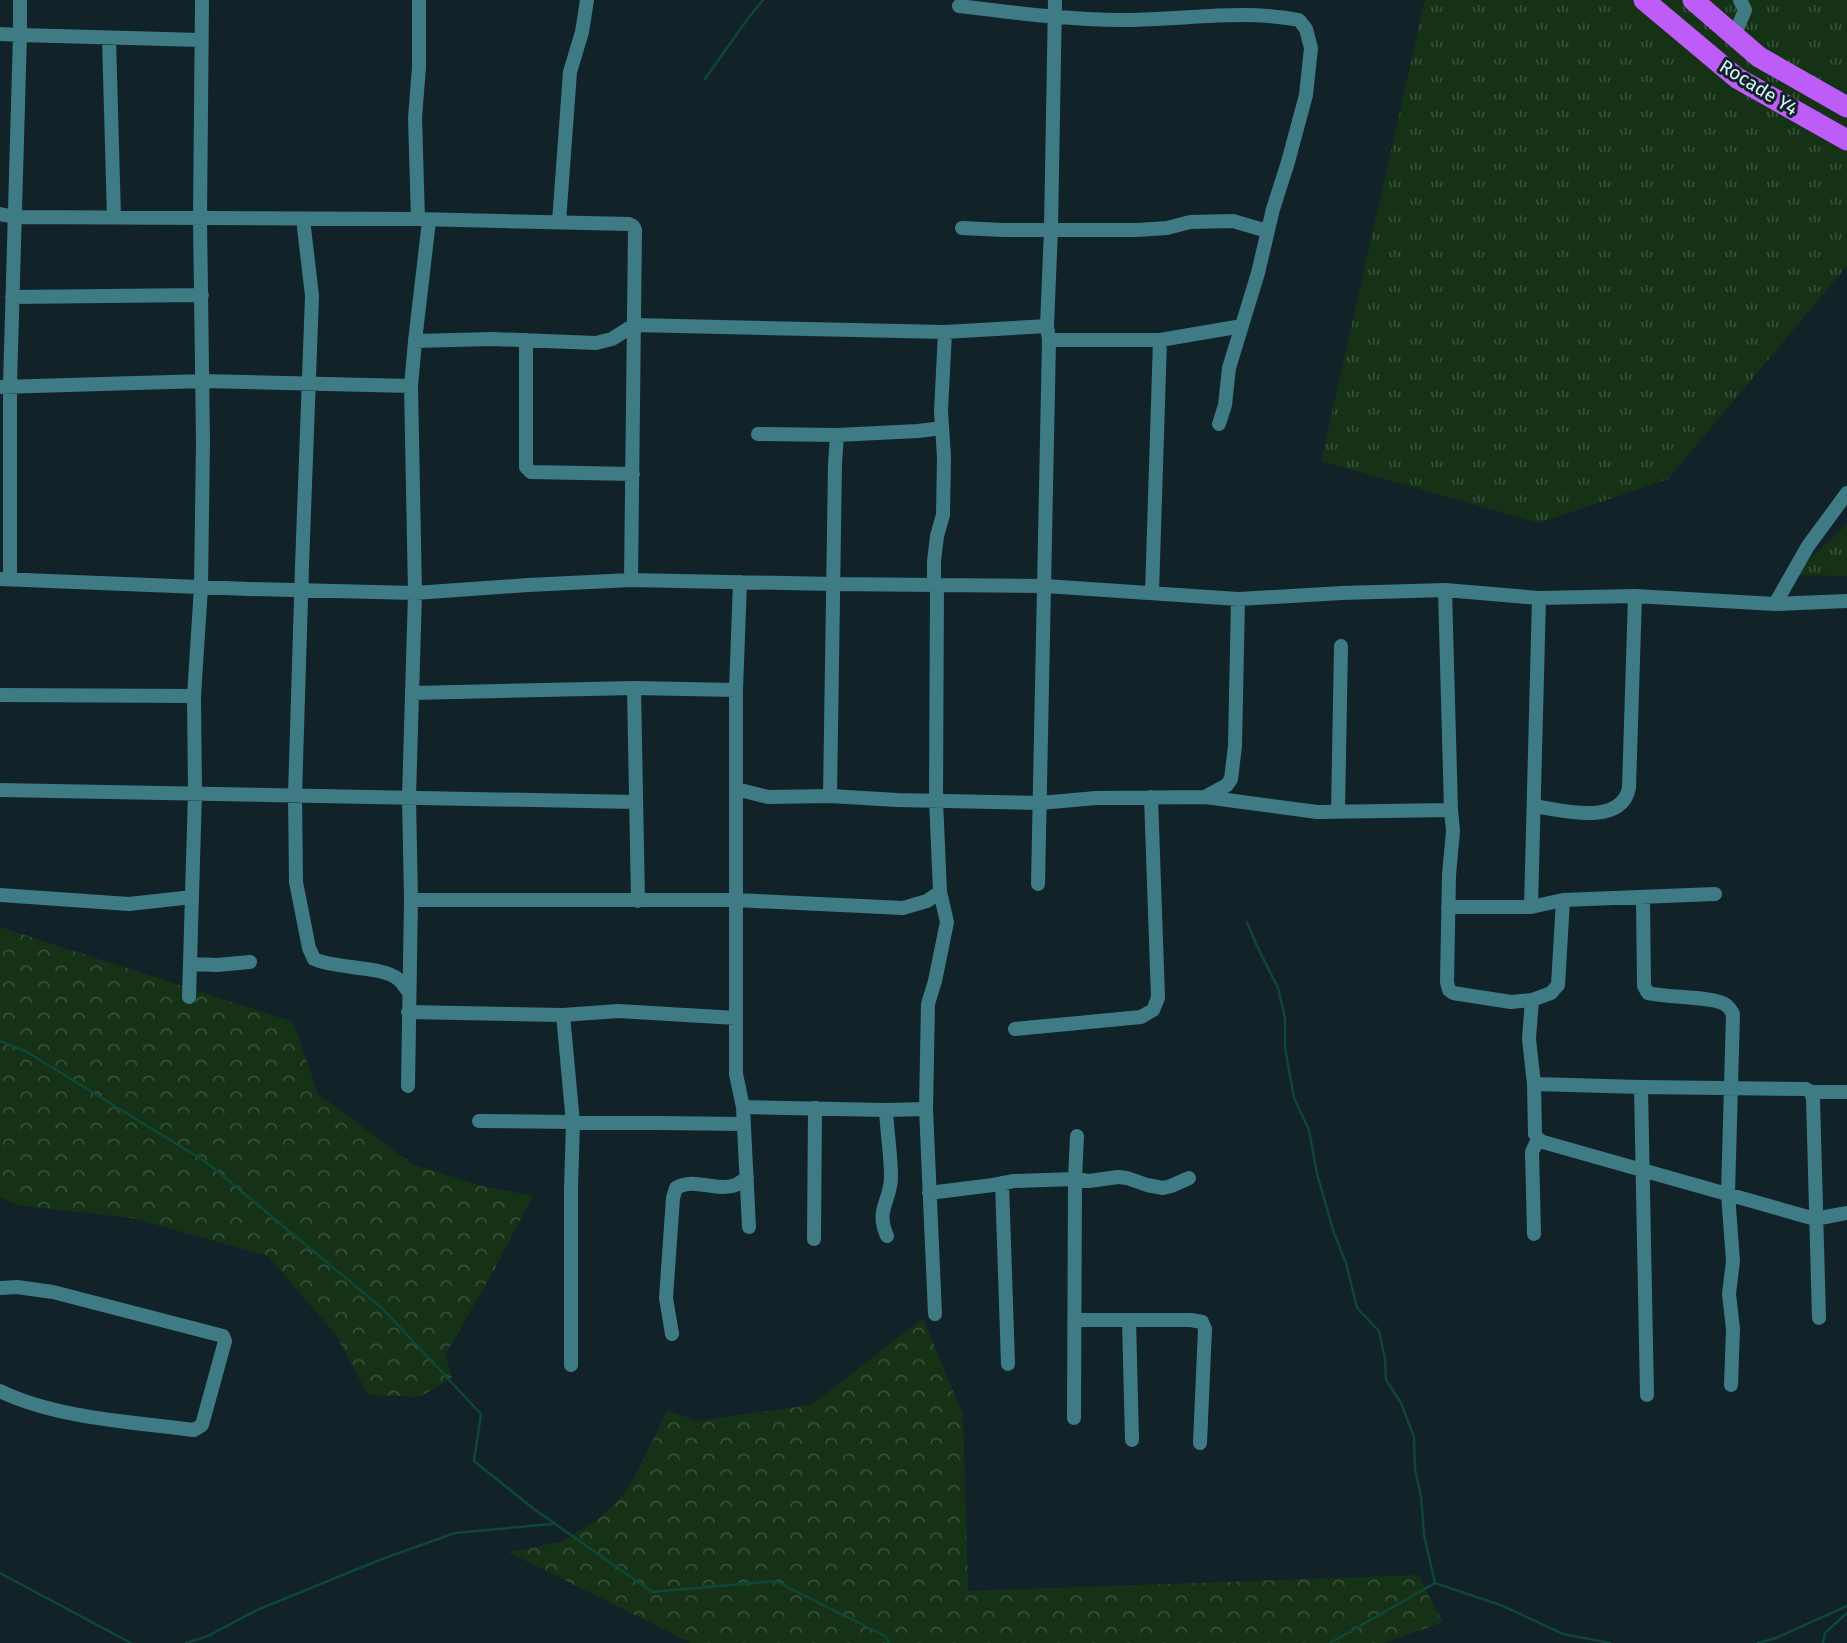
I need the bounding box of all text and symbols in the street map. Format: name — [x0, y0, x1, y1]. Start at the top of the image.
street label: Rocade Y4 — [1715, 54, 1802, 120]

